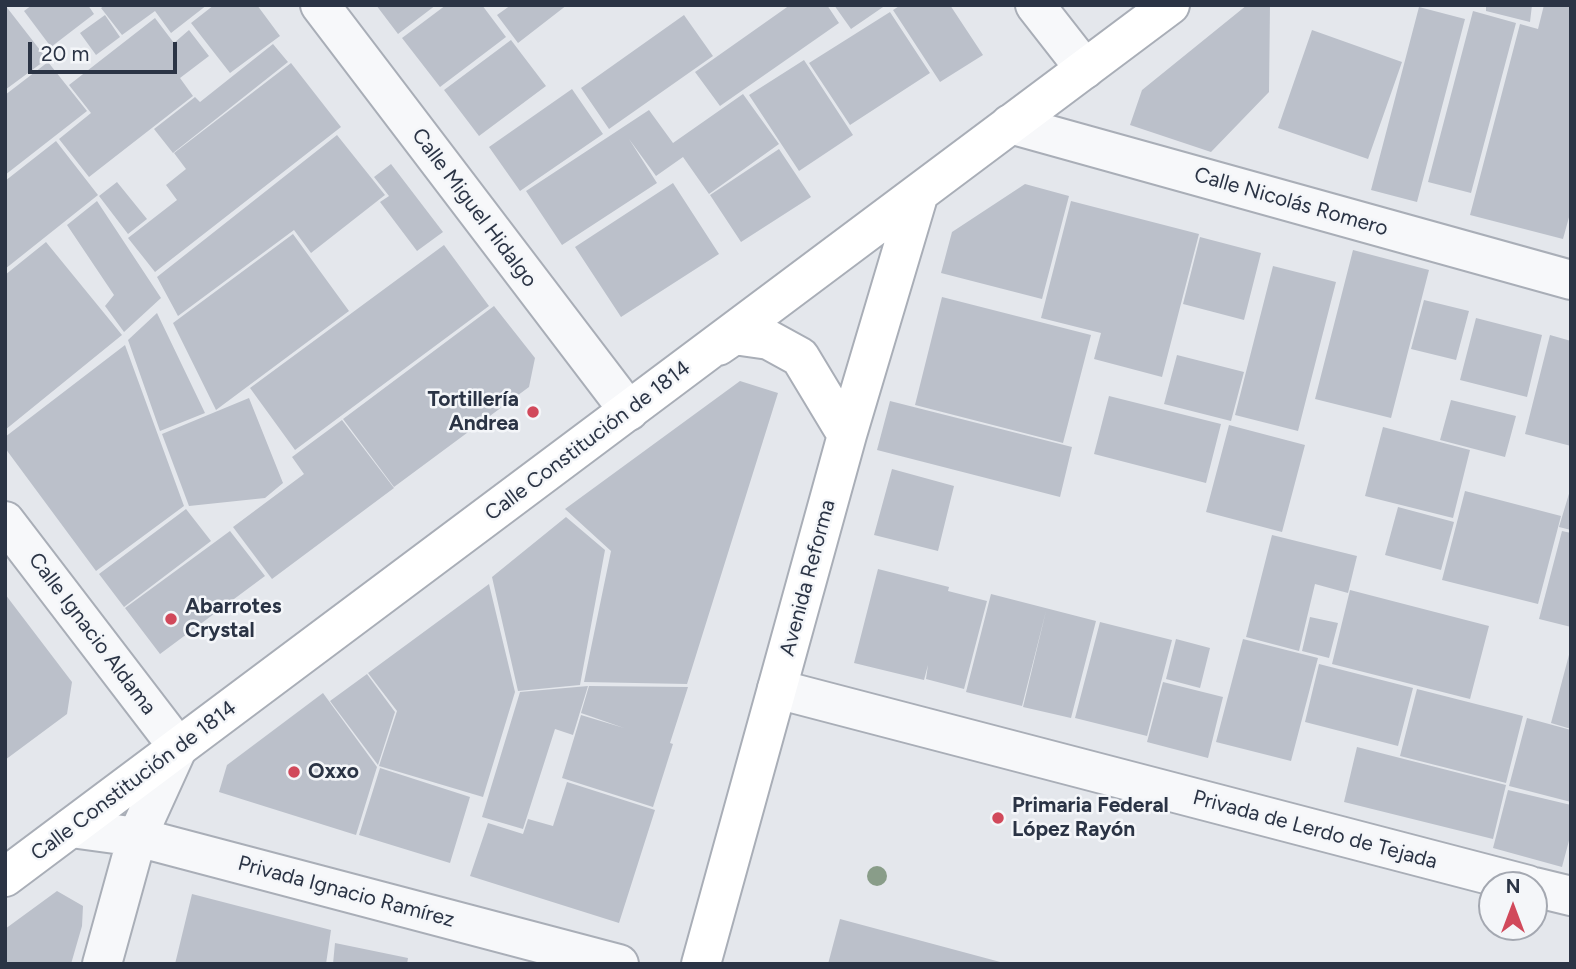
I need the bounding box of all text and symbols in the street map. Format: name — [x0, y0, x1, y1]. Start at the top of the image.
scale bar — [32, 28, 180, 72]
text: 20 m — [41, 41, 89, 66]
street label: Calle Miguel Hidalgo — [406, 124, 542, 292]
street label: Calle Nicolás Romero — [1191, 162, 1391, 242]
street label: Calle Constitución de 1814 — [480, 356, 696, 526]
place label: Tortillería Andrea — [427, 387, 519, 437]
marker: Tortillería Andrea — [525, 404, 541, 420]
street label: Avenida Reforma — [775, 497, 841, 659]
street label: Calle Ignacio Aldama — [23, 548, 161, 720]
place label: Abarrotes Crystal — [185, 594, 281, 644]
marker: Abarrotes Crystal — [163, 611, 179, 627]
street label: Calle Constitución de 1814 — [26, 696, 242, 866]
place label: Oxxo — [308, 759, 359, 785]
marker: Oxxo — [286, 764, 302, 780]
street label: Privada de Lerdo de Tejada — [1190, 785, 1440, 875]
place label: Primaria Federal López Rayón — [1012, 793, 1169, 843]
marker: Primaria Federal López Rayón — [990, 810, 1006, 826]
street label: Privada Ignacio Ramírez — [235, 851, 457, 933]
north arrow — [1478, 871, 1548, 941]
text: N — [1506, 875, 1520, 898]

